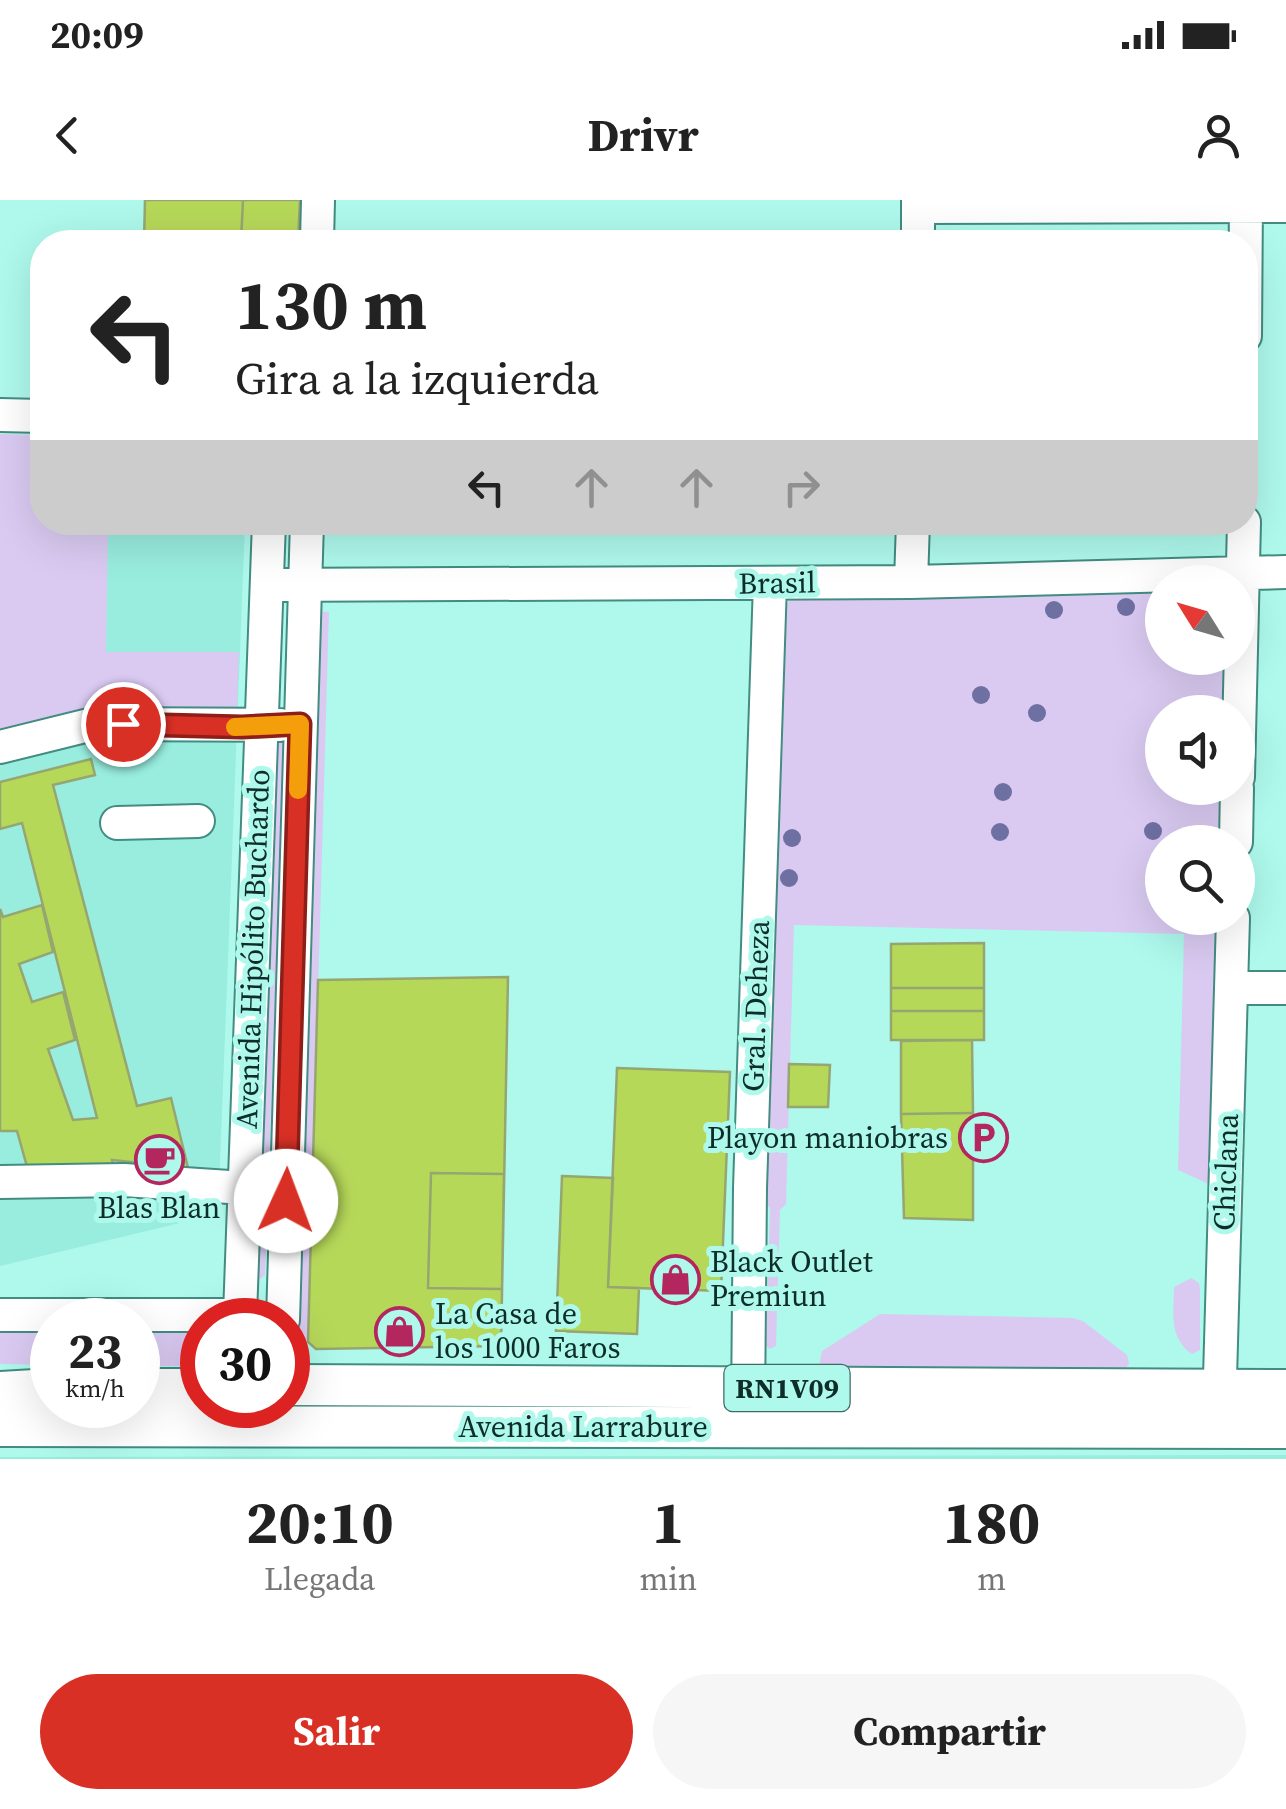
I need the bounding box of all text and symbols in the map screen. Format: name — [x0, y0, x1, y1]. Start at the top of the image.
text: 20:09 — [50, 9, 144, 61]
text: Drivr — [587, 104, 699, 166]
icon: back — [40, 108, 95, 163]
icon: person — [1191, 108, 1246, 163]
text: 130 m — [235, 256, 427, 352]
icon: left — [70, 270, 200, 400]
text: Gira a la izquierda — [235, 347, 599, 409]
icon: left — [459, 460, 514, 515]
icon: ahead — [564, 460, 619, 515]
icon: ahead — [669, 460, 724, 515]
icon: right — [774, 460, 829, 515]
street label: Brasil — [738, 561, 816, 604]
north arrow — [1145, 565, 1255, 675]
map controls — [1145, 565, 1255, 935]
pin — [81, 682, 166, 767]
button: sound — [1145, 695, 1255, 805]
icon: arrive — [96, 697, 151, 752]
street label: Avenida Hipólito Buchardo — [226, 768, 279, 1130]
button: search — [1145, 825, 1255, 935]
street label: Gral. Deheza — [732, 919, 779, 1092]
parking icon: Playon maniobras — [957, 1112, 1009, 1164]
street label: Chiclana — [1203, 1112, 1248, 1231]
place label: Playon maniobras — [707, 1117, 948, 1158]
cafe icon: Blas Blan — [133, 1133, 185, 1185]
position arrow — [234, 1149, 338, 1253]
place label: Blas Blan — [98, 1187, 221, 1228]
place label: Black Outlet Premiun — [710, 1241, 873, 1316]
shop icon: Black Outlet Premiun — [649, 1253, 701, 1305]
place label: La Casa de los 1000 Faros — [435, 1293, 621, 1368]
speed limit sign: 30 — [180, 1298, 310, 1428]
shop icon: La Casa de los 1000 Faros — [374, 1305, 426, 1357]
text: 23 — [68, 1316, 122, 1385]
road number: RN1V09 — [724, 1365, 850, 1411]
text: km/h — [65, 1371, 125, 1405]
street label: Avenida Larrabure — [458, 1406, 708, 1447]
text: 20:10 — [246, 1481, 394, 1563]
text: 1 — [652, 1481, 685, 1563]
text: 180 — [943, 1481, 1040, 1563]
text: Llegada — [264, 1557, 375, 1601]
text: min — [639, 1557, 697, 1601]
text: m — [977, 1557, 1006, 1601]
button: Salir — [40, 1674, 633, 1789]
button: Compartir — [653, 1674, 1246, 1789]

